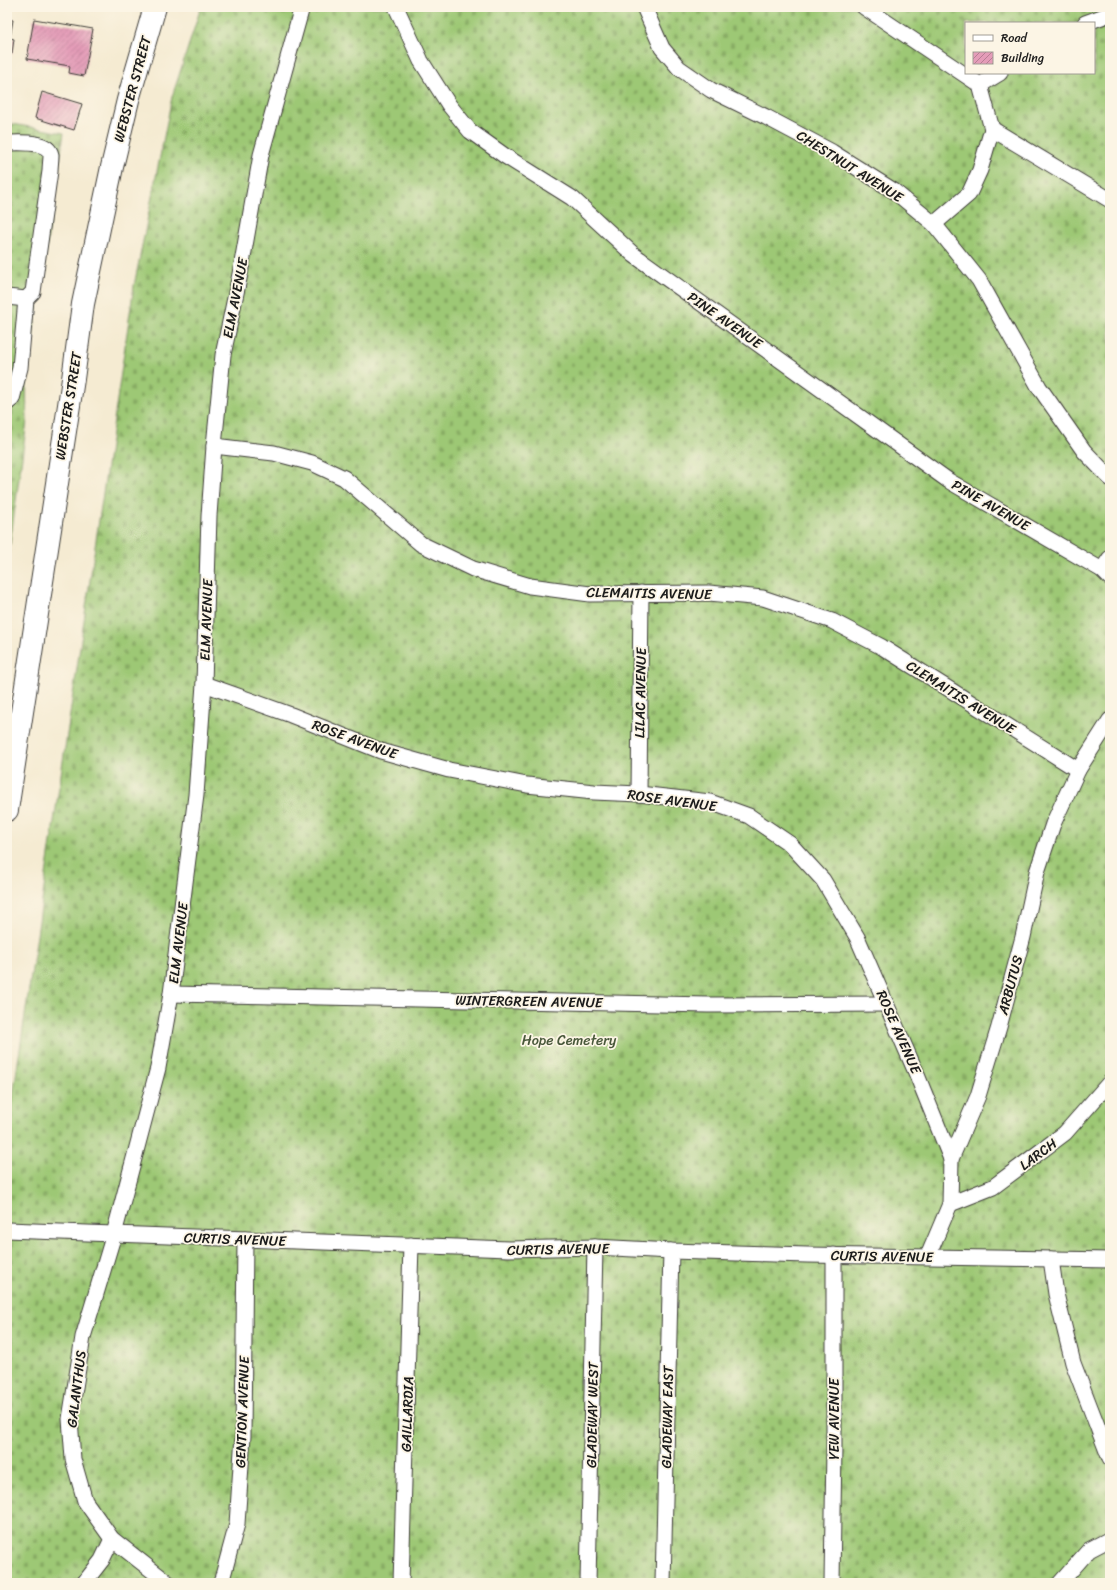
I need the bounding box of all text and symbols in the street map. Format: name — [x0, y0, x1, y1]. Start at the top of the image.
legend — [965, 22, 1095, 74]
text: Road — [1001, 27, 1028, 49]
street label: WEBSTER STREET — [106, 32, 159, 145]
text: Building — [1001, 47, 1044, 69]
street label: CHESTNUT AVENUE — [791, 123, 909, 210]
street label: ELM AVENUE — [215, 254, 256, 341]
street label: PINE AVENUE — [682, 285, 769, 356]
street label: WEBSTER STREET — [48, 349, 90, 462]
street label: PINE AVENUE — [947, 473, 1036, 539]
street label: ELM AVENUE — [193, 577, 220, 661]
street label: CLEMAITIS AVENUE — [586, 580, 713, 607]
street label: LILAC AVENUE — [627, 646, 654, 739]
street label: CLEMAITIS AVENUE — [901, 654, 1022, 742]
street label: ROSE AVENUE — [308, 712, 402, 767]
street label: ROSE AVENUE — [626, 782, 719, 819]
street label: ELM AVENUE — [161, 900, 196, 985]
street label: ARBUTUS — [990, 953, 1030, 1019]
street label: ROSE AVENUE — [869, 986, 929, 1079]
street label: WINTERGREEN AVENUE — [455, 988, 604, 1015]
park label: Hope Cemetery — [522, 1028, 617, 1053]
street label: LARCH — [1014, 1132, 1063, 1177]
street label: CURTIS AVENUE — [183, 1225, 288, 1254]
street label: CURTIS AVENUE — [507, 1236, 611, 1263]
street label: CURTIS AVENUE — [831, 1243, 934, 1270]
street label: GALANTHUS — [59, 1349, 94, 1429]
street label: GENTION AVENUE — [228, 1355, 257, 1468]
street label: GLADEWAY WEST — [579, 1360, 606, 1468]
street label: GLADEWAY EAST — [654, 1364, 681, 1469]
street label: GAILLARDIA — [394, 1376, 421, 1452]
street label: YEW AVENUE — [822, 1377, 847, 1460]

